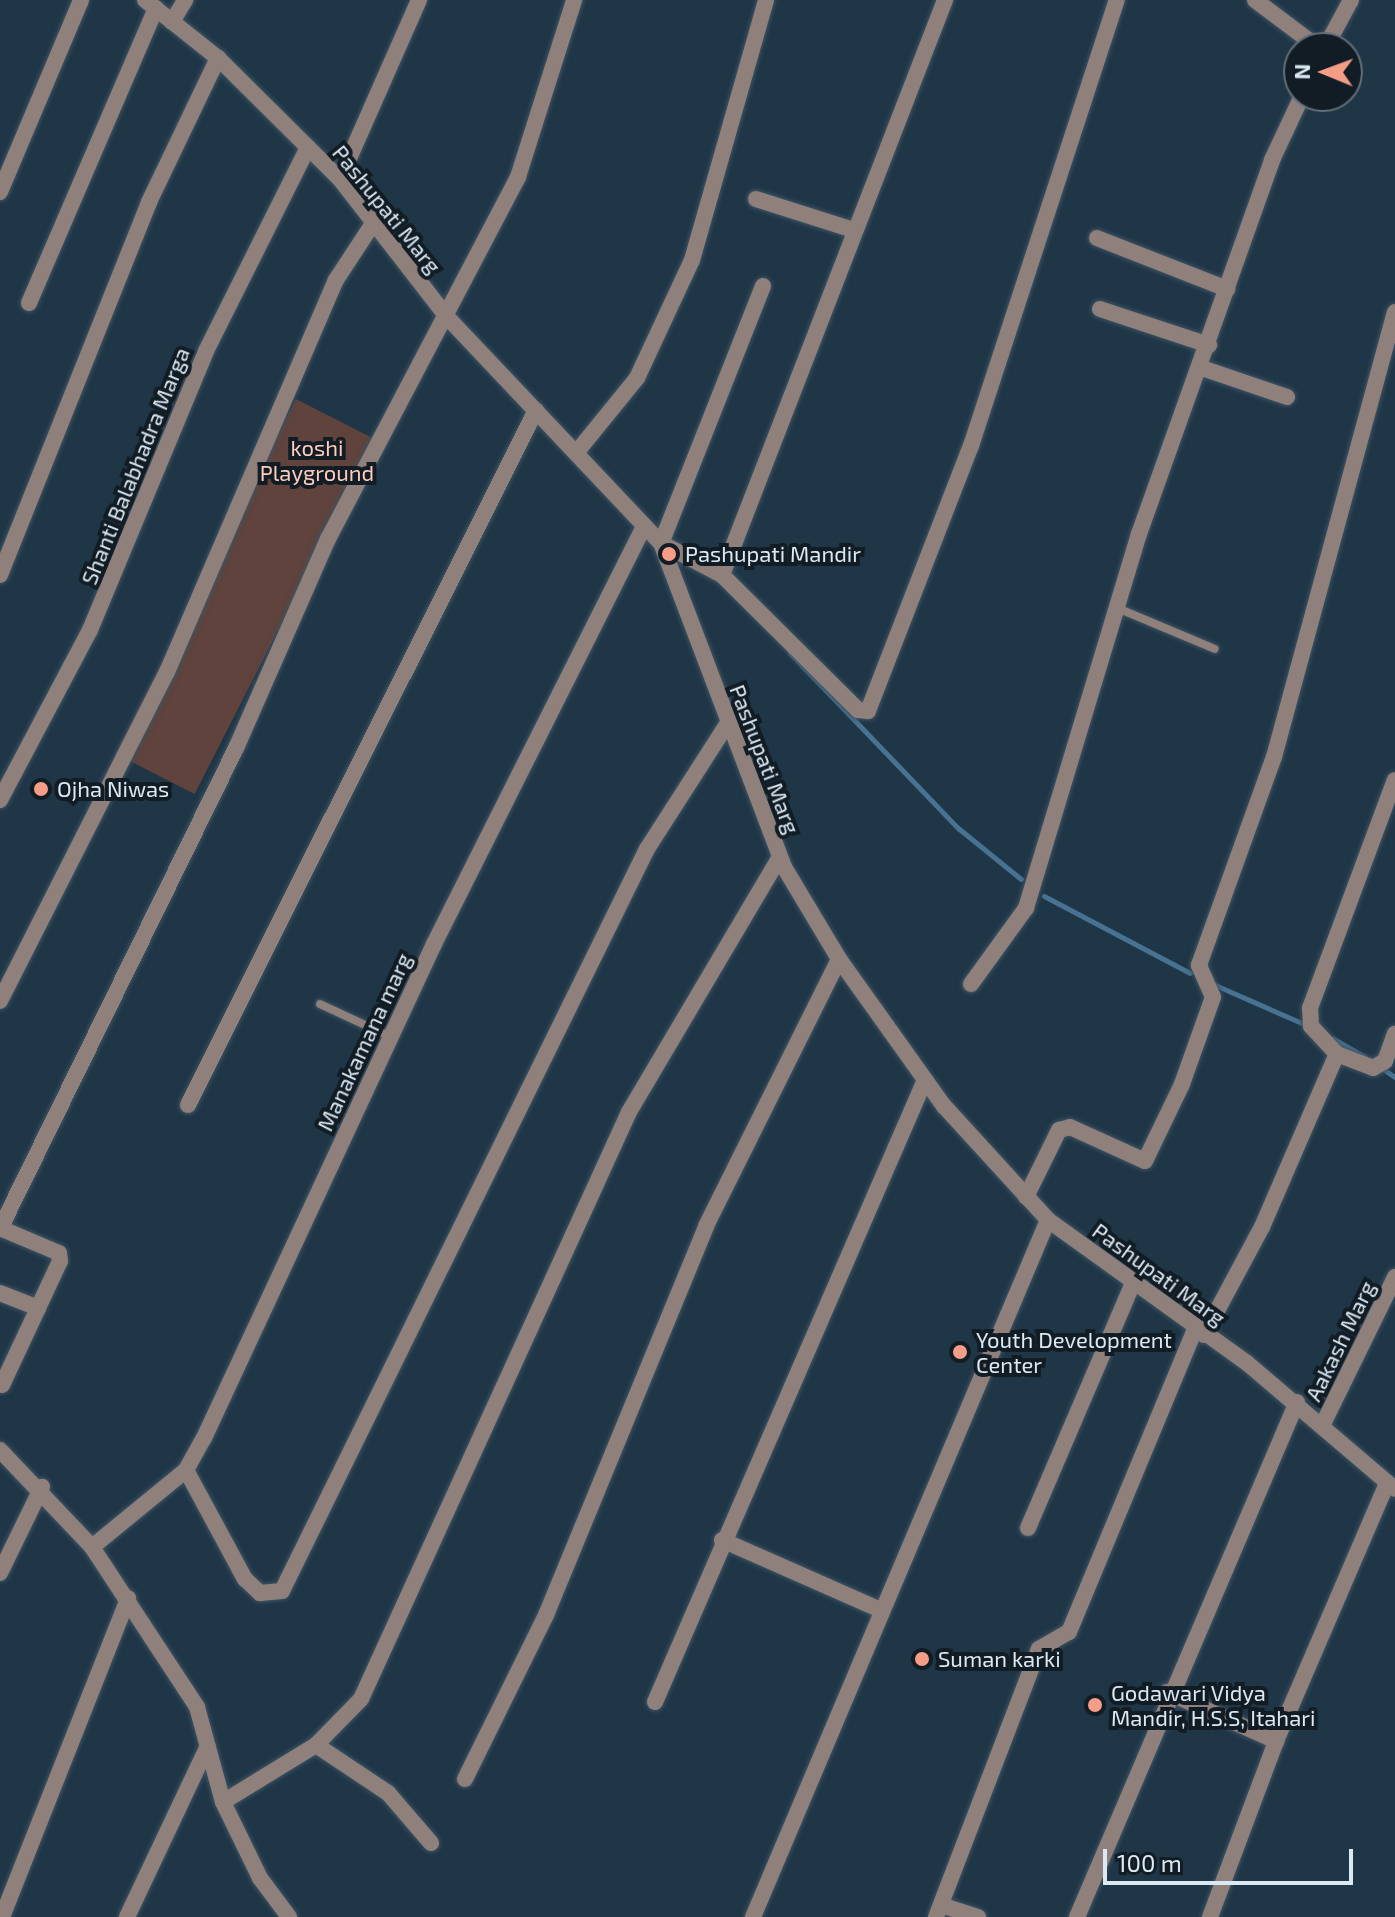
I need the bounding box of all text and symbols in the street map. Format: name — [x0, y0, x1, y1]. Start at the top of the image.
north arrow — [1283, 32, 1363, 112]
text: N — [1288, 63, 1314, 80]
street label: Pashupati Marg — [327, 140, 447, 278]
street label: Shanti Balabhadra Marga — [75, 344, 195, 588]
park label: koshi Playground — [260, 434, 374, 486]
place label: Pashupati Mandir — [685, 541, 861, 567]
marker: Pashupati Mandir — [660, 545, 678, 563]
street label: Pashupati Marg — [724, 681, 806, 837]
place label: Ojha Niwas — [57, 776, 169, 802]
marker: Ojha Niwas — [32, 780, 50, 798]
street label: Manakamana marg — [311, 949, 417, 1135]
street label: Pashupati Marg — [1088, 1217, 1230, 1331]
street label: Aakash Marg — [1300, 1277, 1380, 1405]
place label: Youth Development Center — [976, 1326, 1172, 1378]
marker: Youth Development Center — [951, 1343, 969, 1361]
place label: Suman karki — [938, 1646, 1061, 1672]
marker: Suman karki — [913, 1650, 931, 1668]
place label: Godawari Vidya Mandir, H.S.S, Itahari — [1111, 1679, 1316, 1730]
marker: Godawari Vidya Mandir, H.S.S, Itahari — [1086, 1696, 1104, 1714]
scale bar — [1107, 1833, 1357, 1883]
text: 100 m — [1117, 1848, 1182, 1877]

